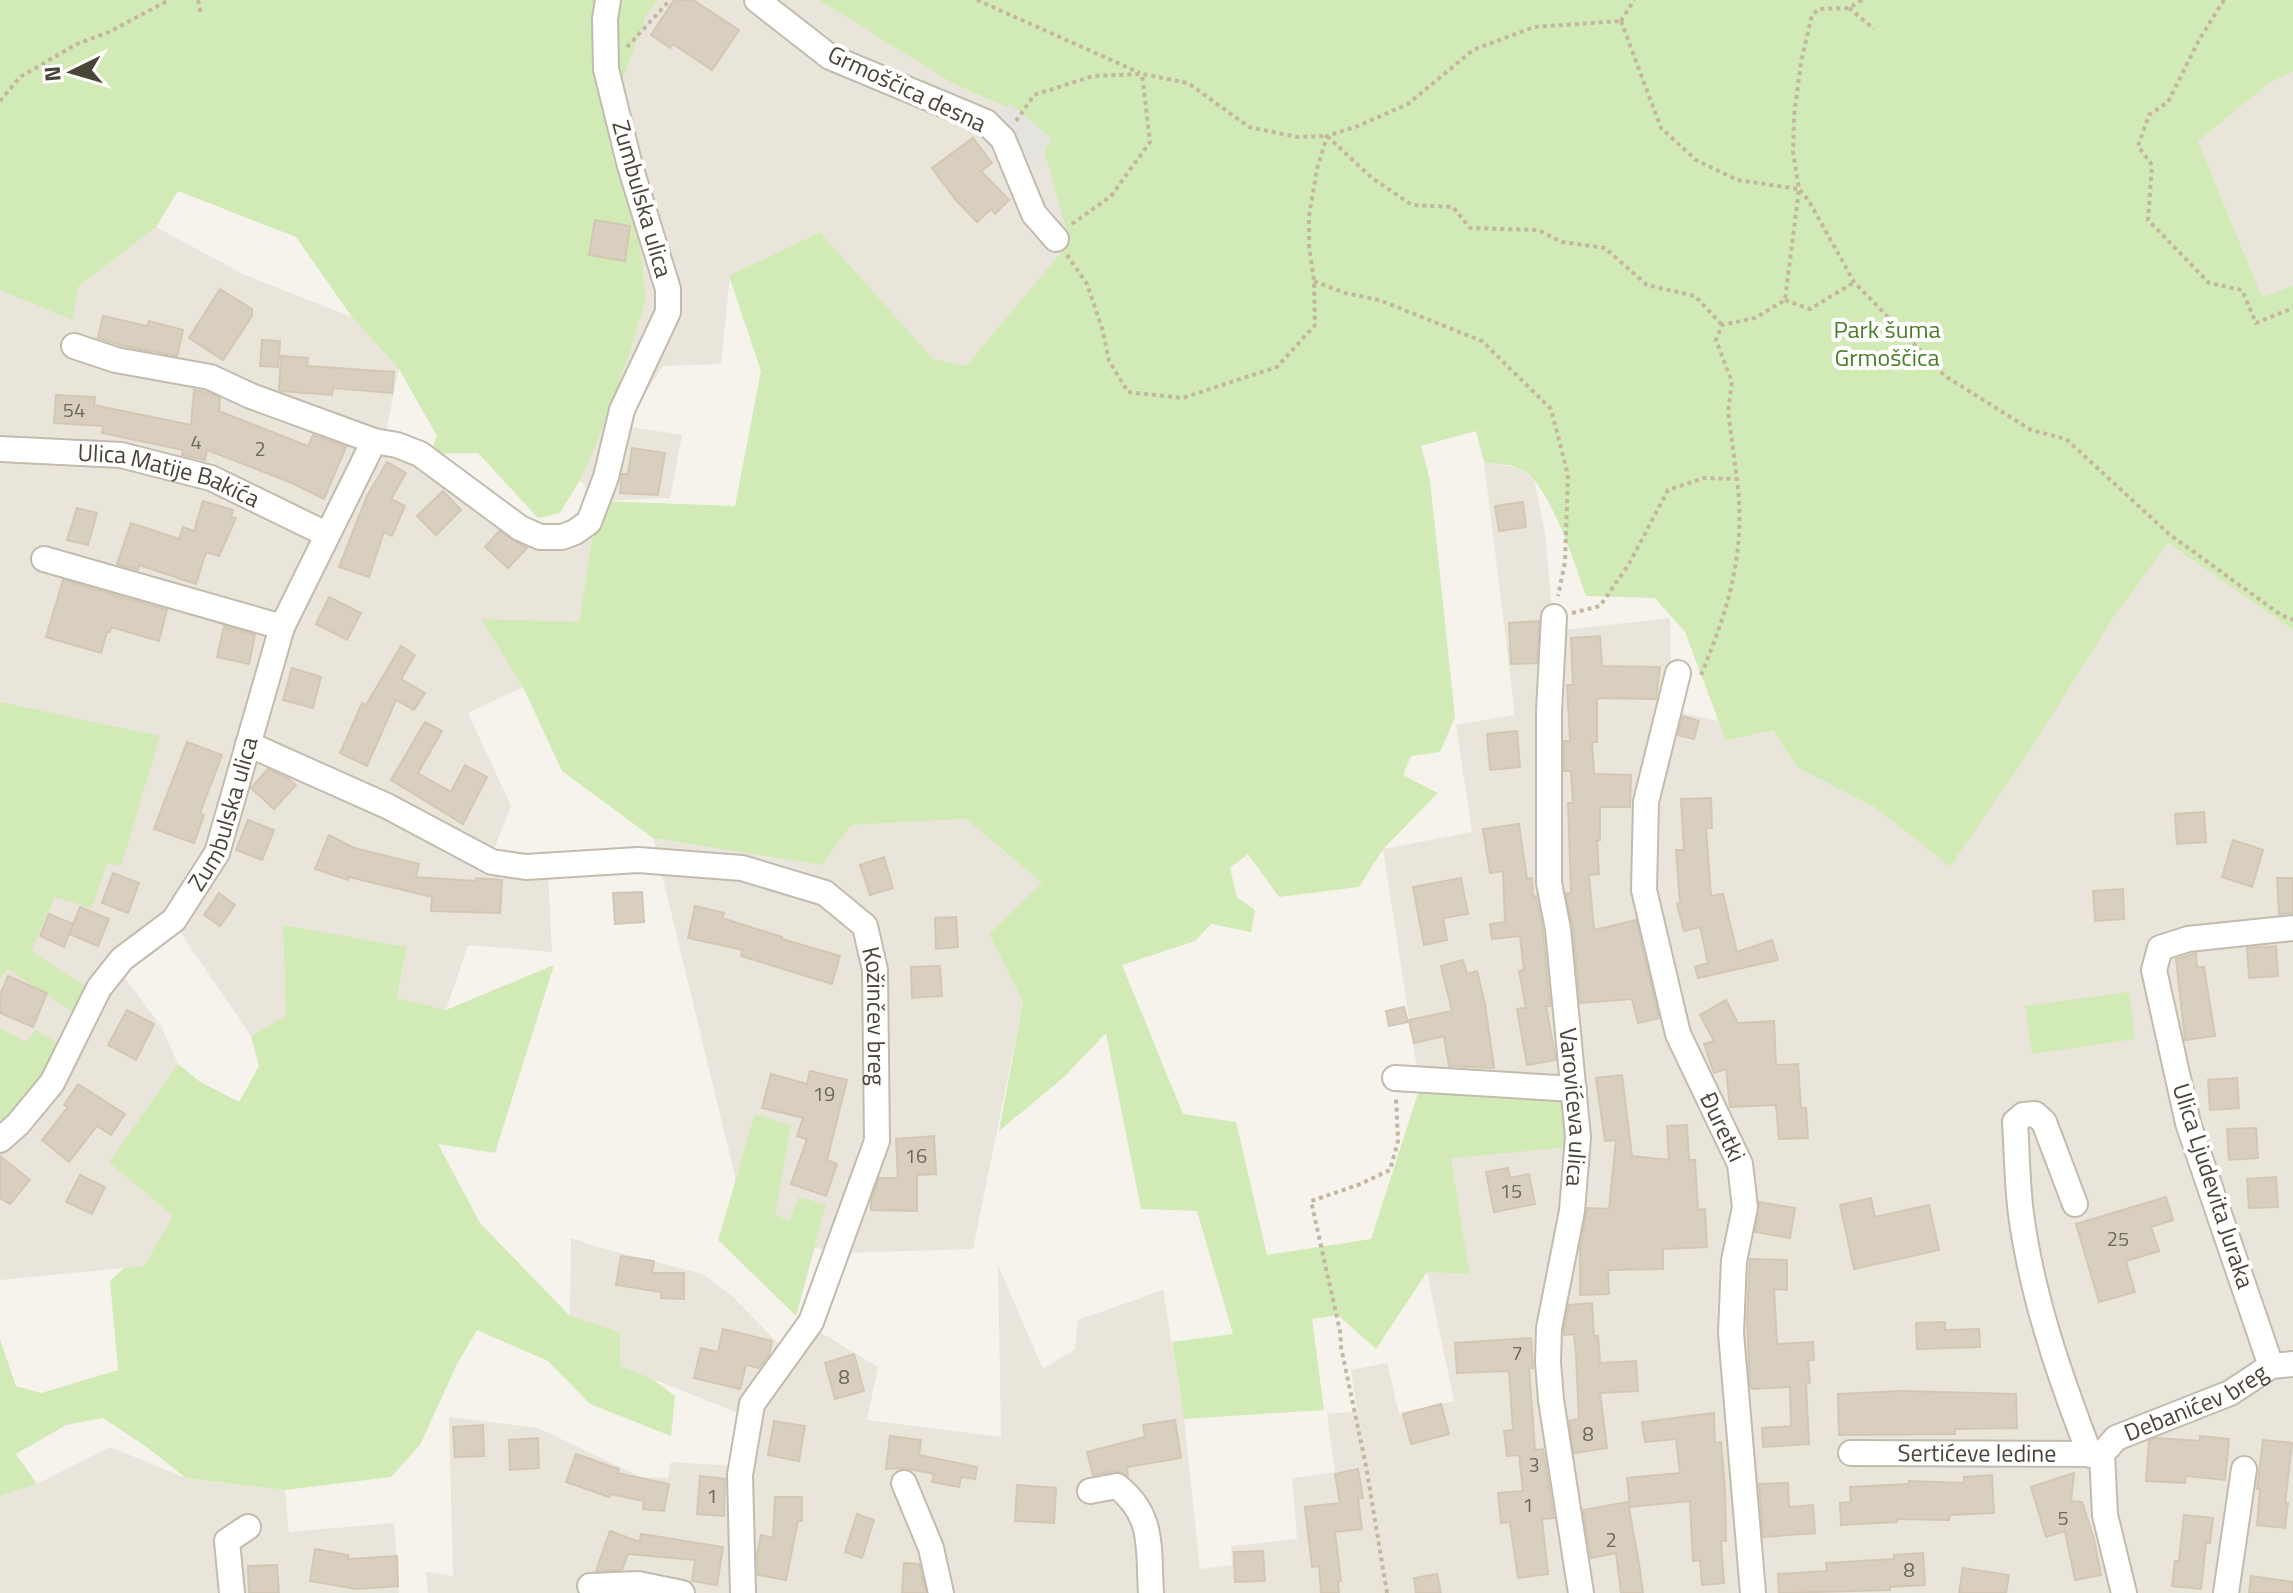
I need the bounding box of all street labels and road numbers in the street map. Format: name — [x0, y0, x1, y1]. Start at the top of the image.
street label: Grmoščica desna — [822, 36, 993, 141]
street label: Zumbulska ulica — [603, 116, 683, 282]
street label: Ulica Matije Bakića — [77, 434, 266, 516]
street label: Zumbulska ulica — [178, 732, 267, 898]
street label: Kožinčev breg — [853, 943, 895, 1086]
street label: Varovićeva ulica — [1551, 1026, 1597, 1188]
street label: Ulica Ljudevita Juraka — [2164, 1078, 2264, 1293]
street label: Đuretki — [1691, 1086, 1755, 1168]
street label: Debanićev breg — [2118, 1354, 2275, 1450]
street label: Sertićeve ledine — [1898, 1434, 2056, 1471]

